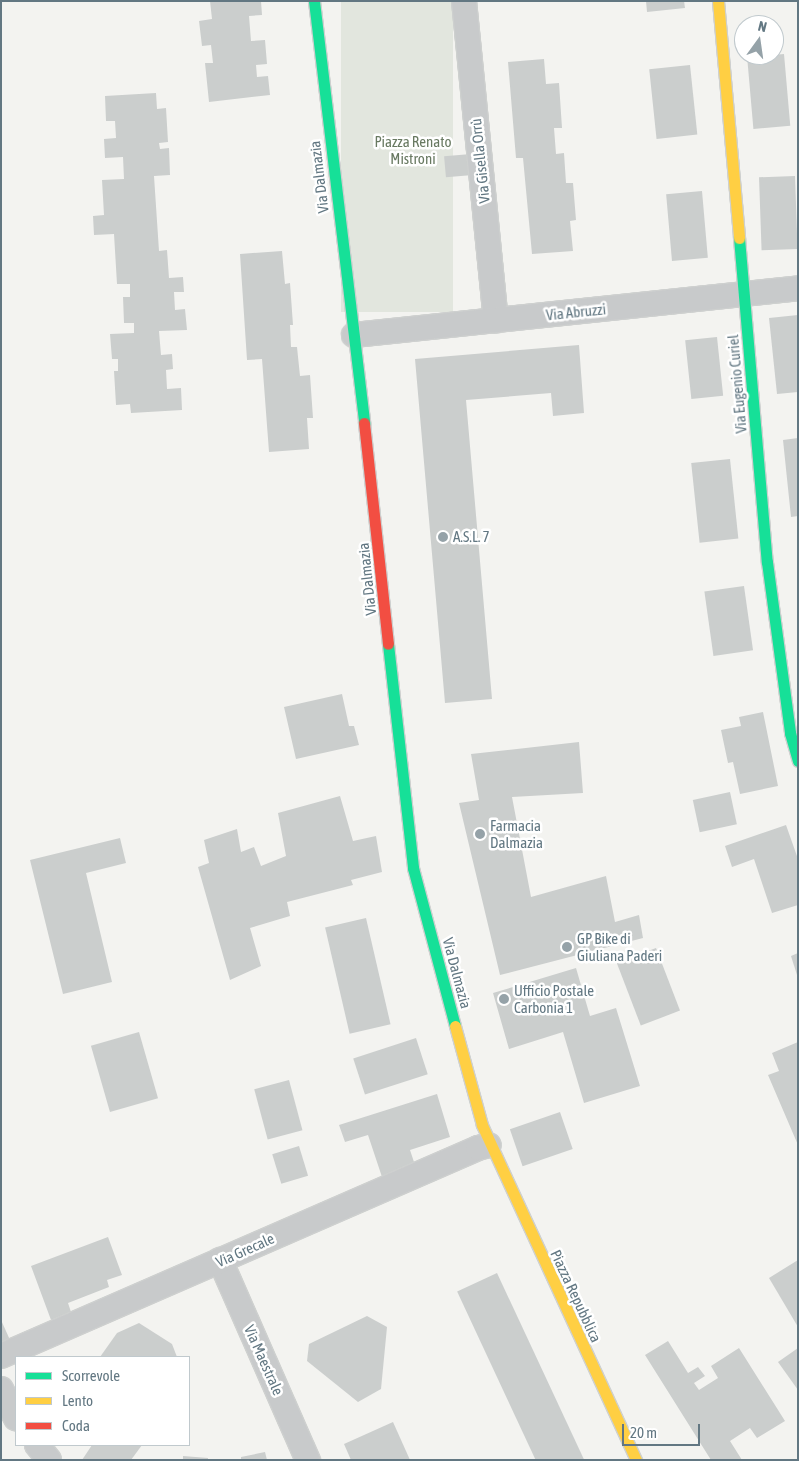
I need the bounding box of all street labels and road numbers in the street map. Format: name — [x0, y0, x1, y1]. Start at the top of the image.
street label: Via Gisella Orrù — [467, 118, 493, 204]
street label: Via Dalmazia — [306, 140, 332, 214]
street label: Via Abruzzi — [545, 300, 607, 324]
street label: Via Eugenio Curiel — [724, 334, 750, 434]
street label: Via Dalmazia — [354, 542, 380, 616]
street label: Via Dalmazia — [439, 936, 475, 1010]
street label: Via Grecale — [213, 1229, 277, 1271]
street label: Piazza Repubblica — [547, 1247, 605, 1345]
street label: Via Maestrale — [241, 1322, 287, 1398]

